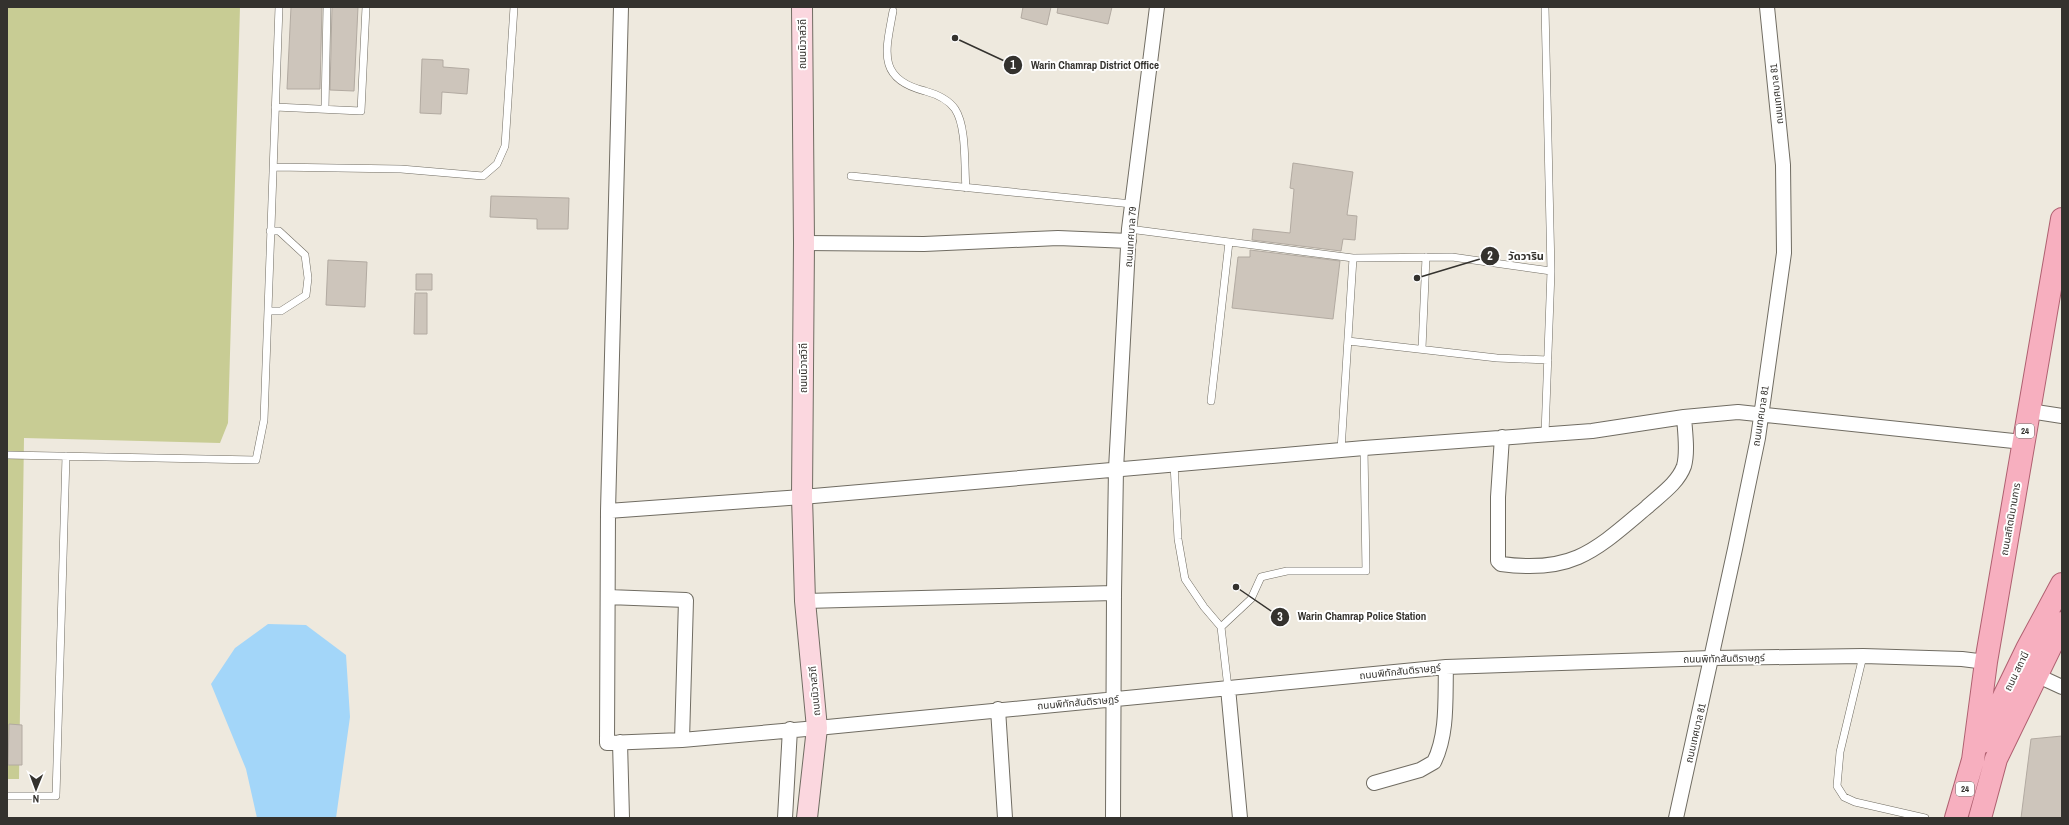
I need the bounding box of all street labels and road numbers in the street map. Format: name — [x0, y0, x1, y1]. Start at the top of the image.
street label: ถนนนิวาสวิถี — [796, 19, 809, 69]
street label: ถนนเทศบาล 81 — [1767, 63, 1786, 125]
street label: ถนนเทศบาล 79 — [1122, 206, 1139, 268]
street label: ถนนนิวาสวิถี — [797, 343, 810, 393]
street label: ถนนเทศบาล 81 — [1749, 385, 1772, 447]
road number: 24 — [2016, 424, 2034, 438]
street label: ถนนสถิตนิมานการ — [1998, 482, 2023, 557]
street label: ถนน สถานี — [2001, 649, 2032, 693]
street label: ถนนพิทักสันติราษฎร์ — [1683, 651, 1765, 666]
street label: ถนนพิทักสันติราษฎร์ — [1359, 661, 1442, 682]
street label: ถนนนิวาสวิถี — [806, 665, 823, 716]
street label: ถนนพิทักสันติราษฎร์ — [1037, 692, 1120, 713]
street label: ถนนเทศบาล 81 — [1682, 702, 1709, 764]
road number: 24 — [1956, 782, 1974, 796]

